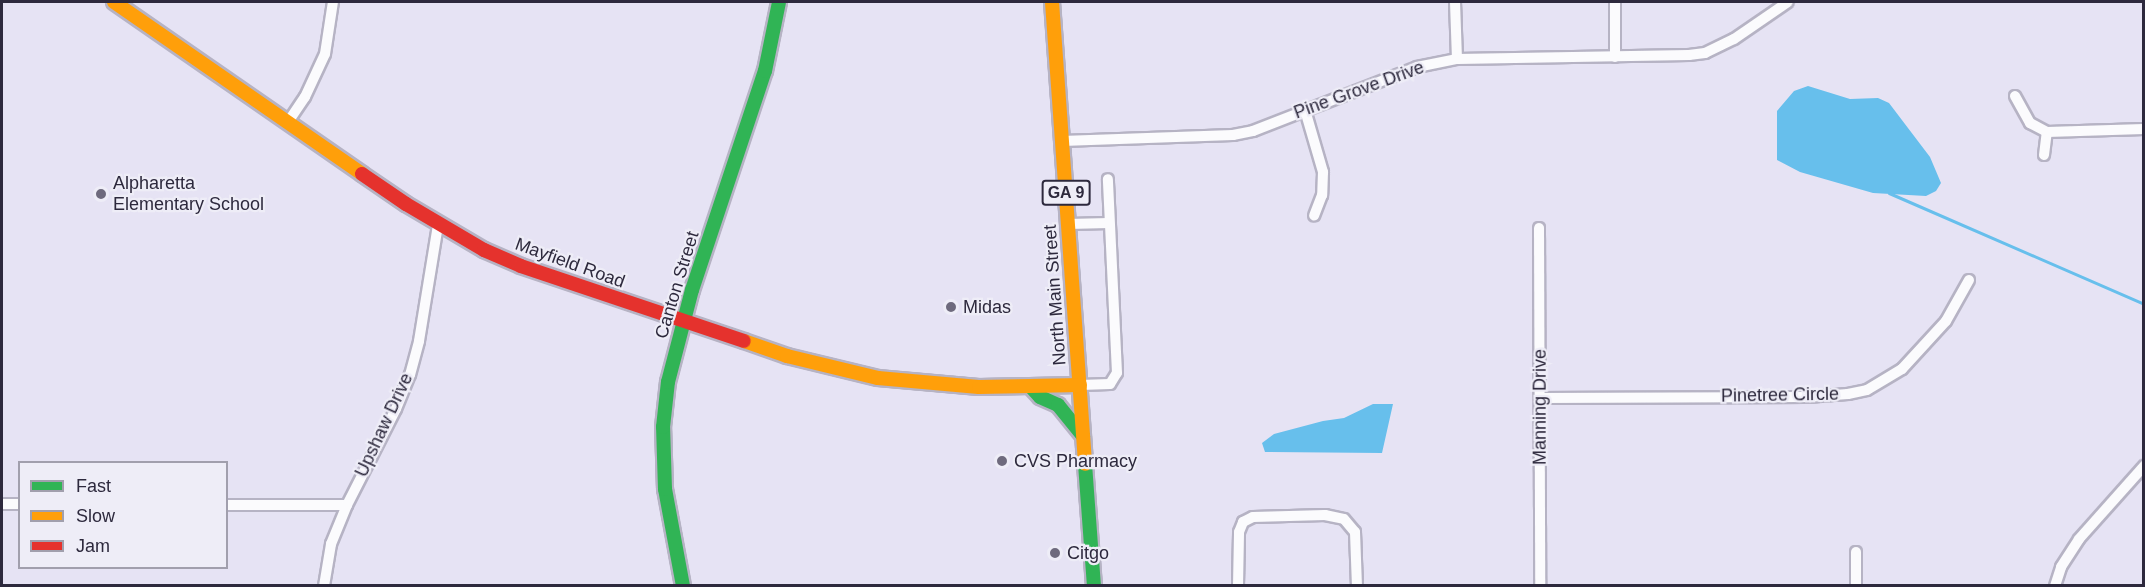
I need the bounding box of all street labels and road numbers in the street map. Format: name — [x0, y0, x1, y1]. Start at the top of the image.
street label: Pine Grove Drive — [1291, 56, 1427, 124]
road number: GA 9 — [1040, 180, 1092, 206]
street label: North Main Street — [1039, 224, 1071, 366]
street label: Canton Street — [650, 229, 704, 341]
street label: Mayfield Road — [512, 233, 628, 293]
street label: Manning Drive — [1529, 349, 1551, 465]
street label: Upshaw Drive — [351, 370, 417, 480]
street label: Pinetree Circle — [1721, 383, 1839, 407]

